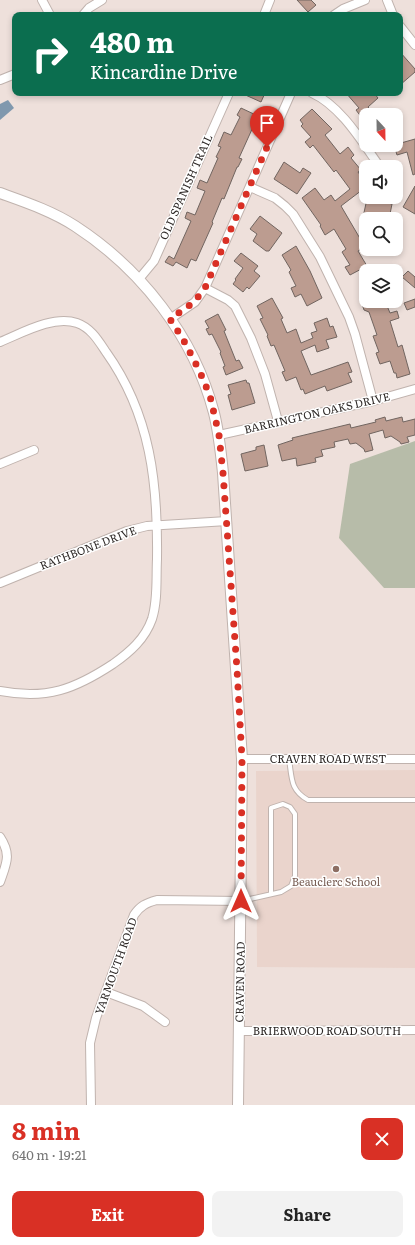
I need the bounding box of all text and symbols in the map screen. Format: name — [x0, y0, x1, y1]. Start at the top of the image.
text: 480 m — [90, 20, 174, 62]
icon: right — [24, 28, 76, 80]
text: Kincardine Drive — [90, 58, 237, 85]
pin — [250, 106, 284, 147]
north arrow — [359, 108, 403, 152]
map controls — [359, 108, 403, 308]
icon: arrive — [256, 112, 278, 134]
street label: OLD SPANISH TRAIL — [155, 131, 216, 242]
button: sound — [359, 160, 403, 204]
button: search — [359, 212, 403, 256]
button: layers — [359, 264, 403, 308]
street label: BARRINGTON OAKS DRIVE — [242, 387, 391, 437]
street label: RATHBONE DRIVE — [37, 521, 138, 573]
street label: CRAVEN ROAD WEST — [270, 750, 386, 766]
marker: Beauclerc School — [331, 864, 341, 874]
place label: Beauclerc School — [292, 873, 381, 889]
position arrow — [220, 880, 262, 922]
street label: YARMOUTH ROAD — [90, 915, 140, 1016]
street label: CRAVEN ROAD — [230, 941, 248, 1023]
street label: BRIERWOOD ROAD SOUTH — [253, 1022, 401, 1038]
text: 8 min — [12, 1112, 80, 1147]
button: close — [361, 1118, 403, 1160]
text: 640 m · 19:21 — [12, 1145, 87, 1164]
button: Exit — [12, 1191, 204, 1237]
button: Share — [212, 1191, 403, 1237]

